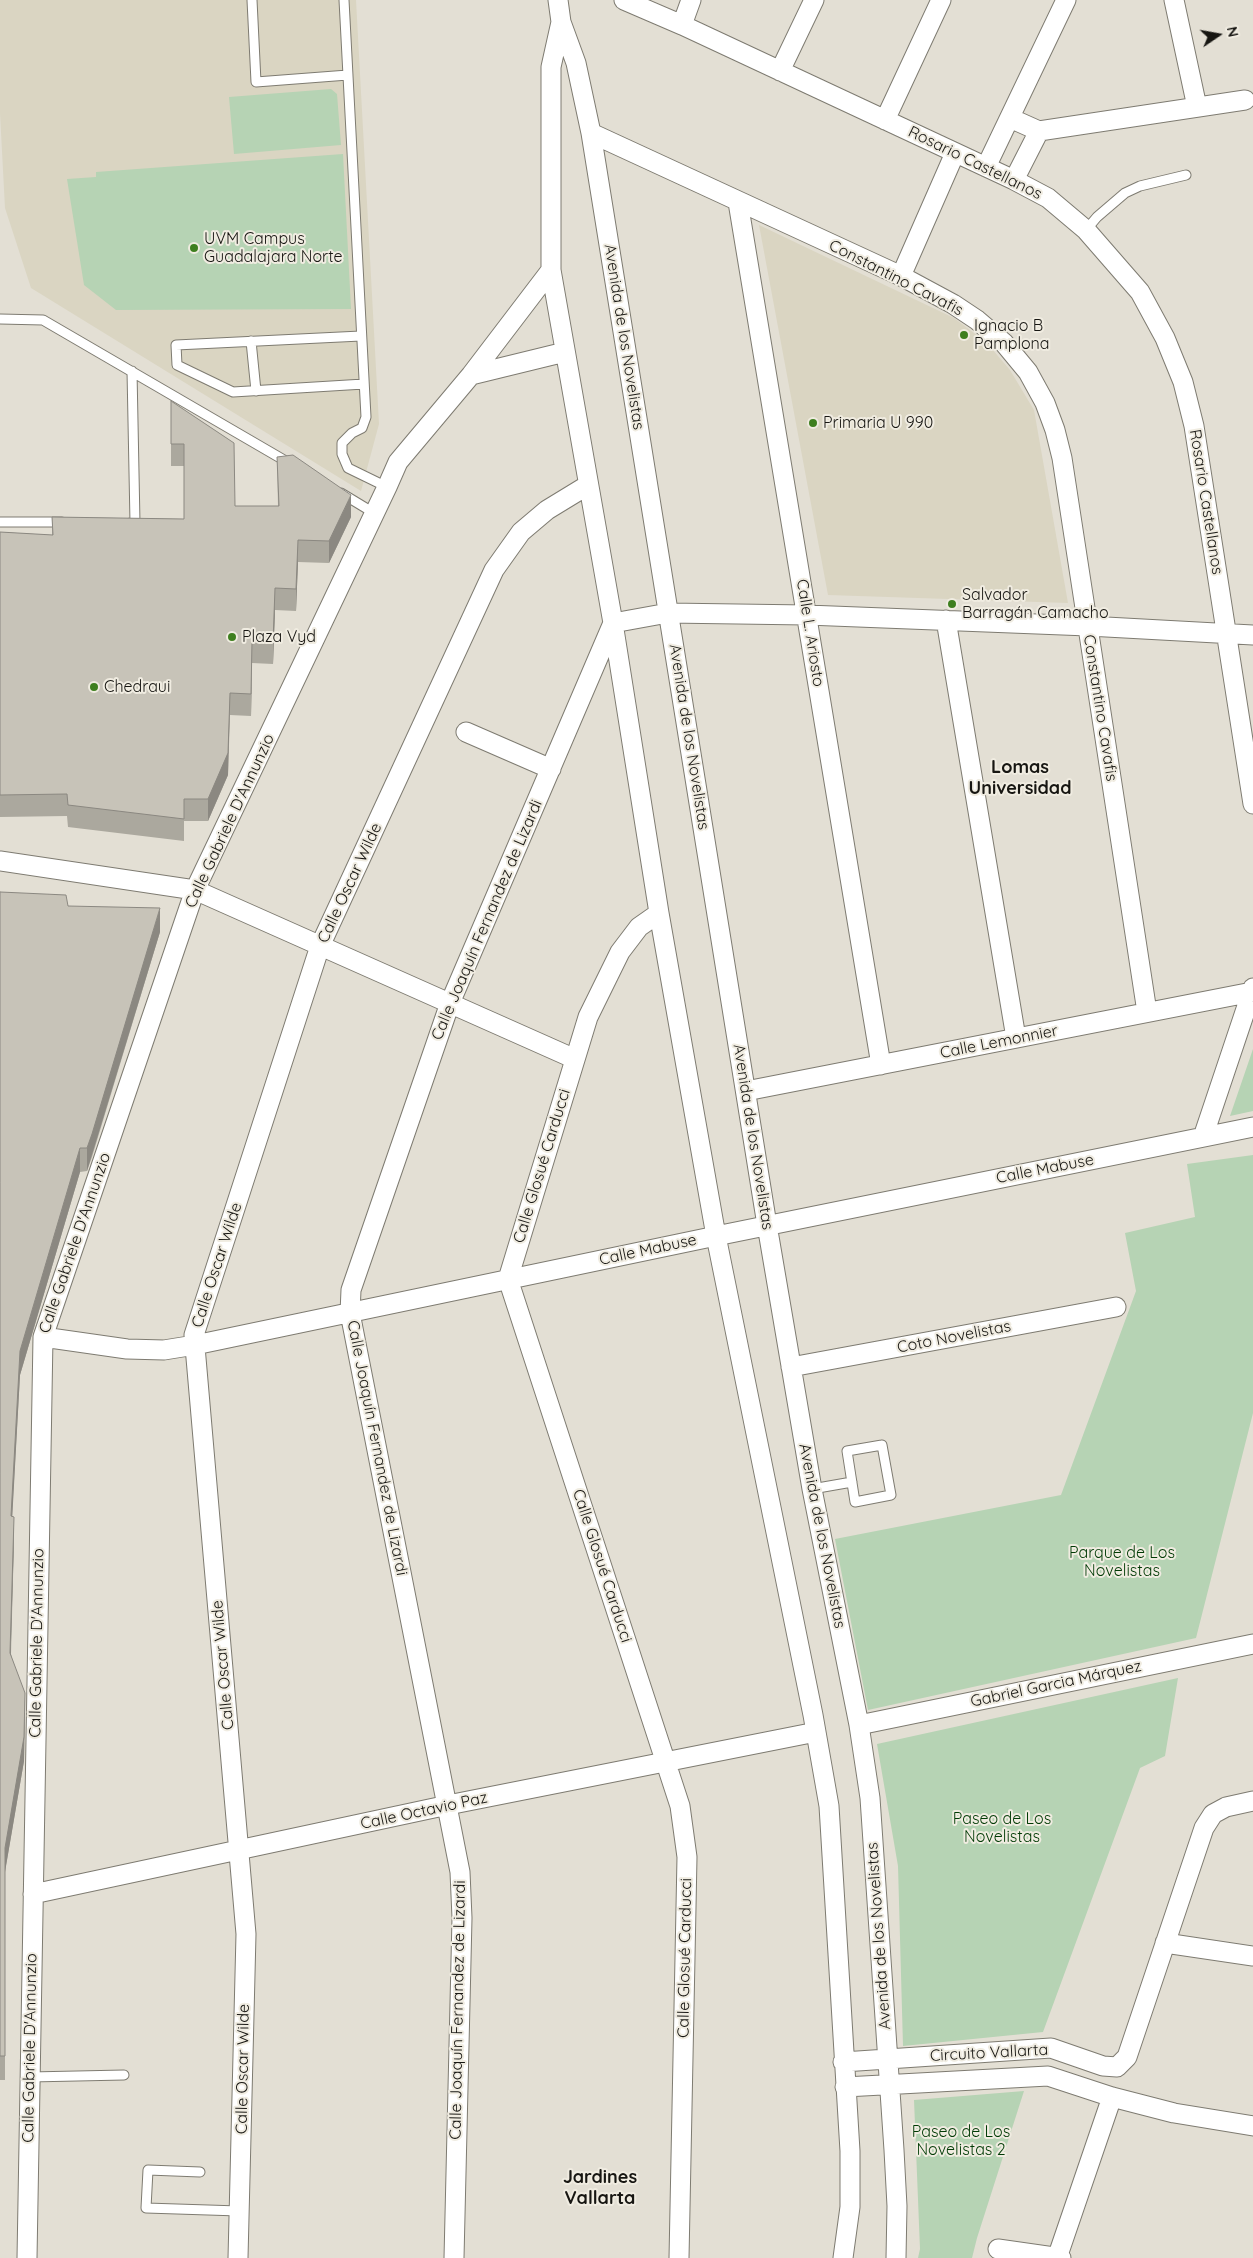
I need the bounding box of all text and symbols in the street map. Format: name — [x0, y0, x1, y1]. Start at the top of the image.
north arrow — [1193, 10, 1243, 60]
text: N — [1223, 25, 1243, 39]
street label: Rosario Castellanos — [905, 122, 1045, 204]
place label: UVM Campus Guadalajara Norte — [204, 229, 343, 267]
street label: Constantino Cavafis — [826, 236, 966, 320]
marker: UVM Campus Guadalajara Norte — [188, 242, 200, 254]
street label: Avenida de los Novelistas — [600, 243, 648, 431]
place label: Ignacio B Pamplona — [974, 316, 1050, 354]
marker: Ignacio B Pamplona — [958, 329, 970, 341]
place label: Primaria U 990 — [823, 413, 933, 433]
marker: Primaria U 990 — [807, 417, 819, 429]
street label: Rosario Castellanos — [1185, 428, 1227, 576]
street label: Calle L. Ariosto — [792, 578, 828, 688]
place label: Salvador Barragán Camacho — [962, 585, 1109, 623]
marker: Salvador Barragán Camacho — [946, 598, 958, 610]
place label: Plaza Vyd — [242, 627, 316, 647]
marker: Plaza Vyd — [226, 631, 238, 643]
street label: Constantino Cavafis — [1079, 633, 1121, 783]
street label: Avenida de los Novelistas — [665, 643, 713, 831]
place label: Chedraui — [104, 677, 170, 697]
marker: Chedraui — [88, 681, 100, 693]
street label: Calle Gabriele D'Annunzio — [181, 731, 279, 911]
district label: Lomas Universidad — [969, 757, 1071, 800]
street label: Calle Joaquín Fernandez de Lizardi — [427, 797, 547, 1043]
street label: Calle Oscar Wilde — [314, 820, 386, 946]
street label: Calle Lemonnier — [938, 1021, 1060, 1063]
street label: Avenida de los Novelistas — [729, 1043, 777, 1231]
street label: Calle Glosué Carducci — [509, 1087, 575, 1245]
street label: Calle Gabriele D'Annunzio — [35, 1150, 115, 1336]
street label: Calle Mabuse — [995, 1150, 1095, 1188]
street label: Calle Oscar Wilde — [188, 1200, 246, 1330]
street label: Calle Mabuse — [598, 1230, 698, 1270]
street label: Coto Novelistas — [896, 1317, 1012, 1357]
street label: Calle Joaquín Fernandez de Lizardi — [343, 1319, 411, 1577]
street label: Avenida de los Novelistas — [795, 1442, 849, 1630]
street label: Calle Glosué Carducci — [568, 1487, 636, 1645]
park label: Parque de Los Novelistas — [1069, 1543, 1175, 1581]
street label: Calle Gabriele D'Annunzio — [26, 1548, 48, 1738]
street label: Calle Oscar Wilde — [208, 1599, 238, 1731]
street label: Gabriel Garcia Márquez — [969, 1656, 1143, 1712]
street label: Calle Octavio Paz — [359, 1788, 489, 1834]
park label: Paseo de Los Novelistas — [953, 1809, 1051, 1847]
street label: Avenida de los Novelistas — [863, 1842, 895, 2030]
street label: Calle Glosué Carducci — [674, 1878, 696, 2038]
street label: Calle Joaquín Fernandez de Lizardi — [446, 1880, 470, 2140]
street label: Calle Gabriele D'Annunzio — [19, 1953, 41, 2143]
street label: Calle Oscar Wilde — [232, 2004, 254, 2134]
street label: Circuito Vallarta — [929, 2040, 1049, 2066]
park label: Paseo de Los Novelistas 2 — [912, 2122, 1010, 2160]
district label: Jardines Vallarta — [563, 2167, 637, 2210]

